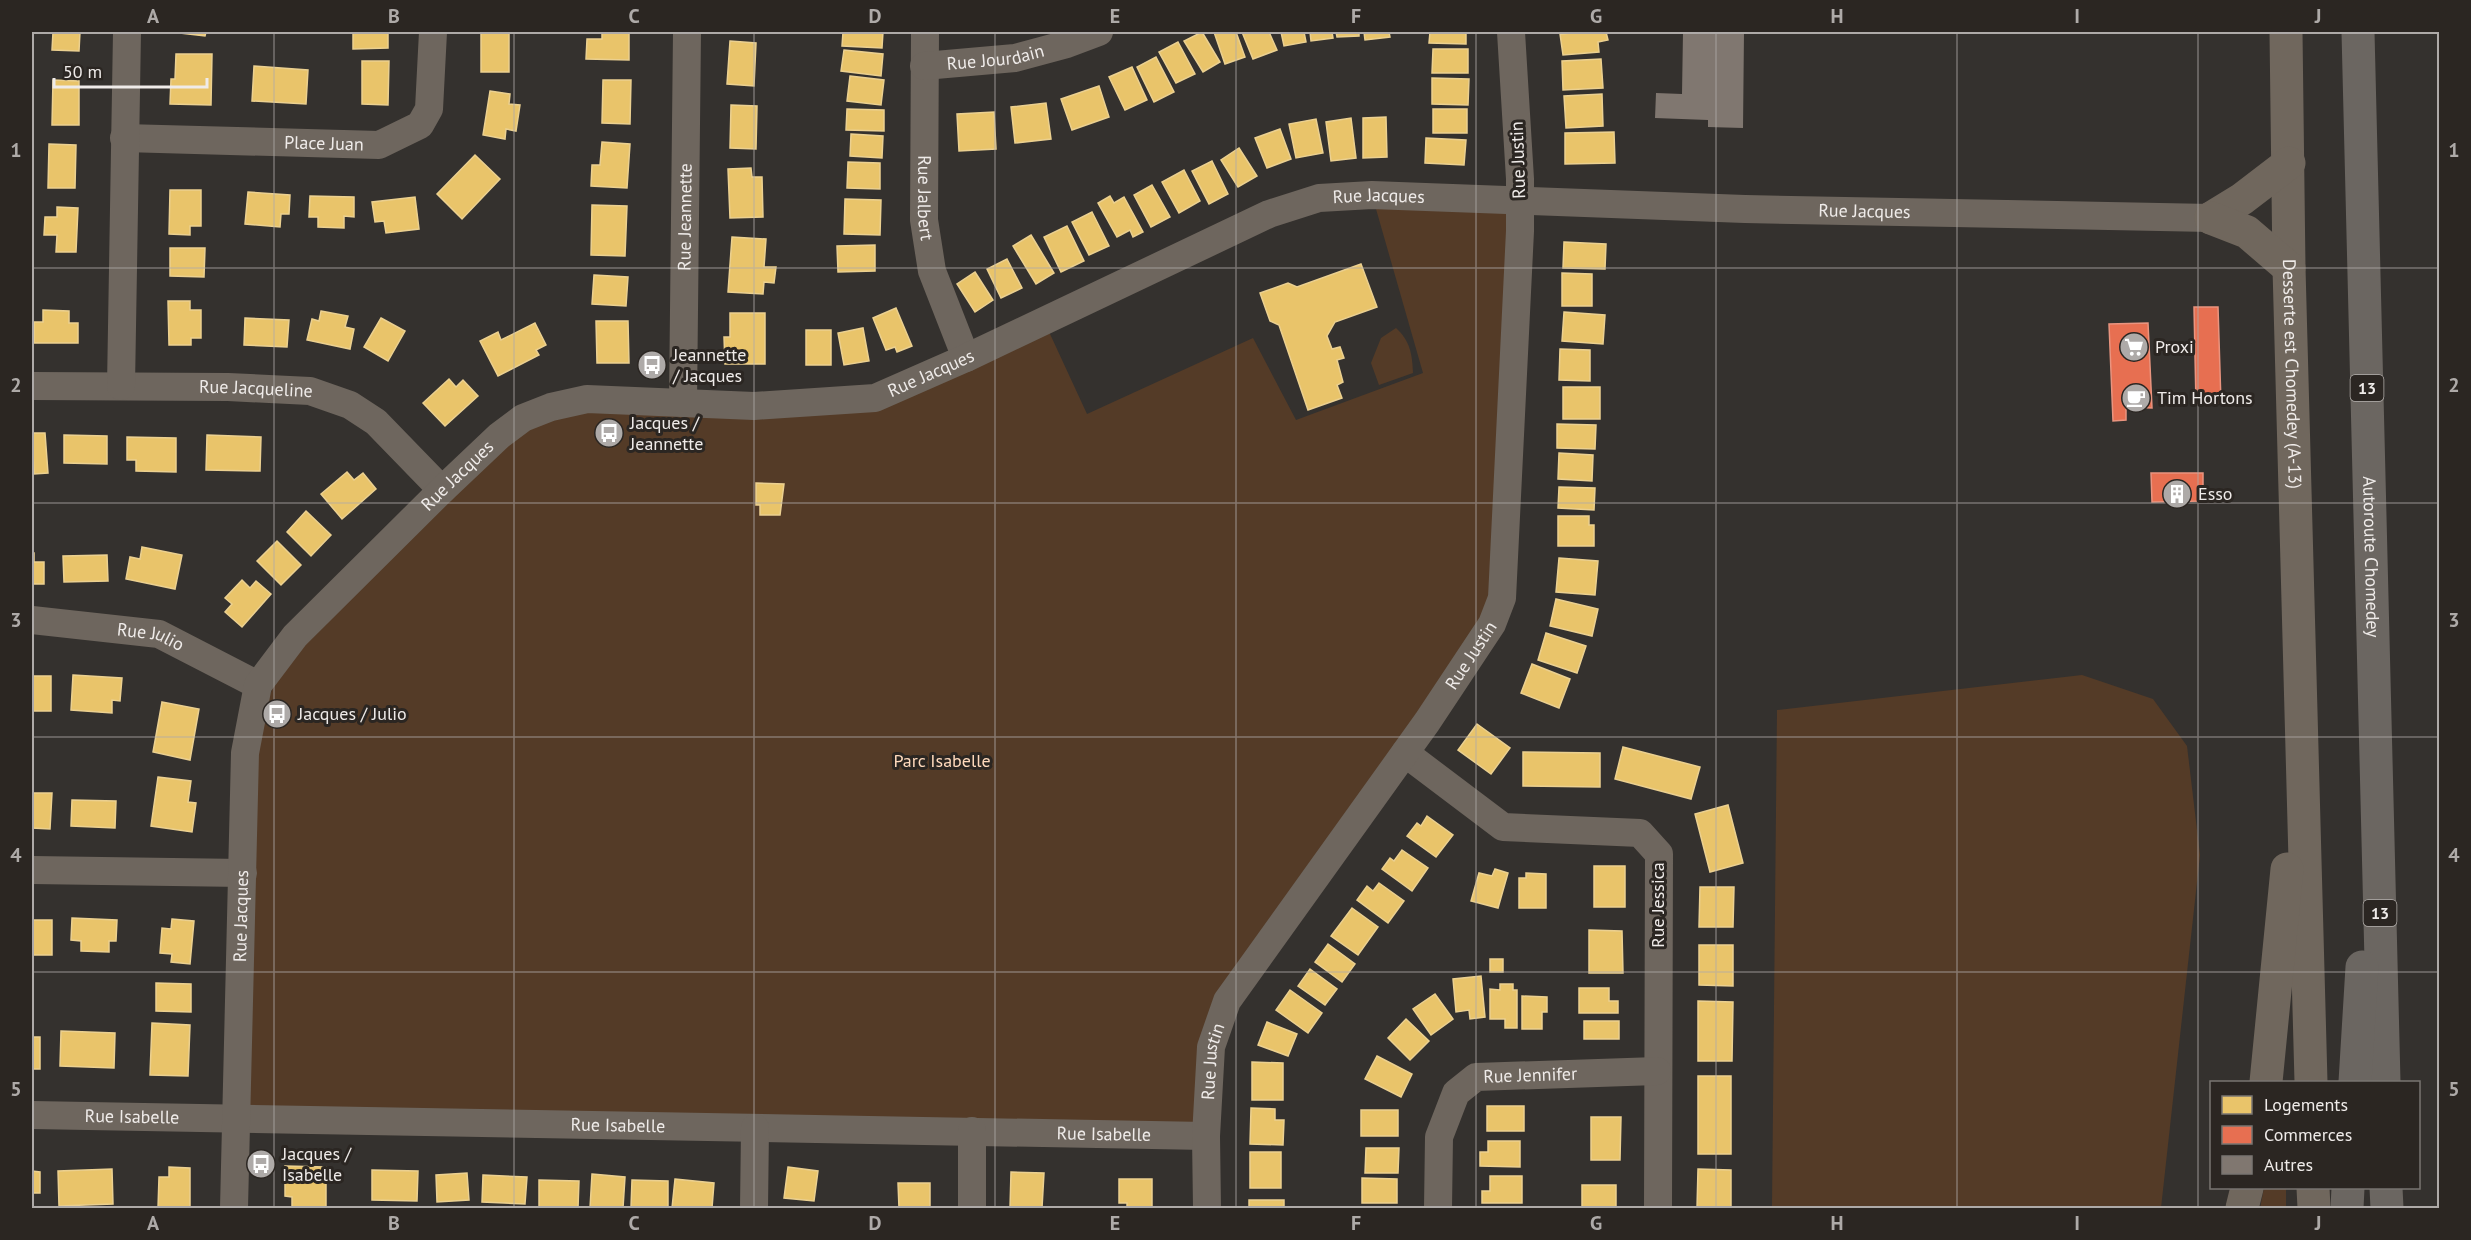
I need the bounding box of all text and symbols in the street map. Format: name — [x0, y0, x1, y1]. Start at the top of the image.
text: A — [147, 3, 160, 29]
text: B — [388, 3, 400, 29]
text: C — [628, 3, 640, 29]
text: D — [869, 3, 882, 29]
text: E — [1110, 3, 1120, 29]
text: F — [1351, 3, 1361, 29]
text: G — [1590, 3, 1602, 29]
text: H — [1830, 3, 1844, 29]
text: I — [2074, 3, 2080, 29]
text: J — [2314, 3, 2321, 29]
street label: Rue Jourdain — [946, 39, 1047, 75]
scale bar — [54, 51, 207, 89]
text: 50 m — [63, 60, 102, 83]
street label: Rue Justin — [1505, 121, 1530, 199]
street label: Place Juan — [284, 130, 364, 156]
text: 1 — [10, 137, 22, 163]
text: 1 — [2448, 137, 2460, 163]
street label: Rue Jalbert — [913, 155, 939, 242]
street label: Rue Jeannette — [672, 163, 697, 271]
street label: Rue Jacques — [1332, 183, 1425, 208]
street label: Rue Jacques — [1818, 198, 1911, 223]
street label: Desserte est Chomedey (A-13) — [2278, 259, 2307, 489]
supermarket icon: Proxi — [2118, 331, 2150, 363]
place label: Proxi — [2155, 335, 2194, 358]
place label: Jeannette / Jacques — [672, 343, 746, 387]
street label: Rue Jacques — [884, 344, 978, 402]
bus stop icon: Jeannette / Jacques — [636, 349, 668, 381]
text: 2 — [10, 372, 22, 398]
text: 2 — [2448, 372, 2460, 398]
street label: Rue Jacqueline — [199, 375, 313, 402]
road number: 13 — [2350, 375, 2384, 401]
cafe icon: Tim Hortons — [2120, 382, 2152, 414]
place label: Tim Hortons — [2157, 386, 2253, 409]
place label: Jacques / Jeannette — [629, 411, 703, 455]
bus stop icon: Jacques / Jeannette — [593, 417, 625, 449]
street label: Rue Jacques — [416, 435, 498, 515]
street label: Autoroute Chomedey — [2358, 476, 2385, 638]
building icon: Esso — [2161, 478, 2193, 510]
place label: Esso — [2198, 482, 2232, 505]
text: 3 — [10, 607, 22, 633]
text: 3 — [2448, 607, 2460, 633]
street label: Rue Julio — [116, 617, 188, 656]
street label: Rue Justin — [1440, 617, 1502, 694]
bus stop icon: Jacques / Julio — [261, 698, 293, 730]
place label: Jacques / Julio — [297, 702, 407, 725]
park label: Parc Isabelle — [893, 749, 991, 772]
text: 4 — [10, 842, 22, 868]
text: 4 — [2448, 842, 2460, 868]
street label: Rue Jessica — [1646, 862, 1669, 948]
street label: Rue Jacques — [228, 870, 253, 962]
road number: 13 — [2364, 900, 2396, 926]
street label: Rue Justin — [1196, 1020, 1229, 1100]
street label: Rue Jennifer — [1483, 1062, 1578, 1088]
text: 5 — [10, 1076, 22, 1102]
text: 5 — [2448, 1076, 2460, 1102]
legend — [2210, 1081, 2420, 1189]
text: Logements — [2264, 1093, 2348, 1116]
street label: Rue Isabelle — [85, 1104, 179, 1129]
street label: Rue Isabelle — [570, 1113, 665, 1137]
street label: Rue Isabelle — [1056, 1121, 1151, 1146]
text: Commerces — [2264, 1123, 2352, 1146]
place label: Jacques / Isabelle — [281, 1142, 353, 1186]
bus stop icon: Jacques / Isabelle — [245, 1148, 277, 1180]
text: Autres — [2264, 1153, 2313, 1176]
text: A — [147, 1210, 160, 1236]
text: B — [388, 1210, 400, 1236]
text: C — [628, 1210, 640, 1236]
text: D — [869, 1210, 882, 1236]
text: E — [1110, 1210, 1120, 1236]
text: F — [1351, 1210, 1361, 1236]
text: G — [1590, 1210, 1602, 1236]
text: H — [1830, 1210, 1844, 1236]
text: I — [2074, 1210, 2080, 1236]
text: J — [2314, 1210, 2321, 1236]

